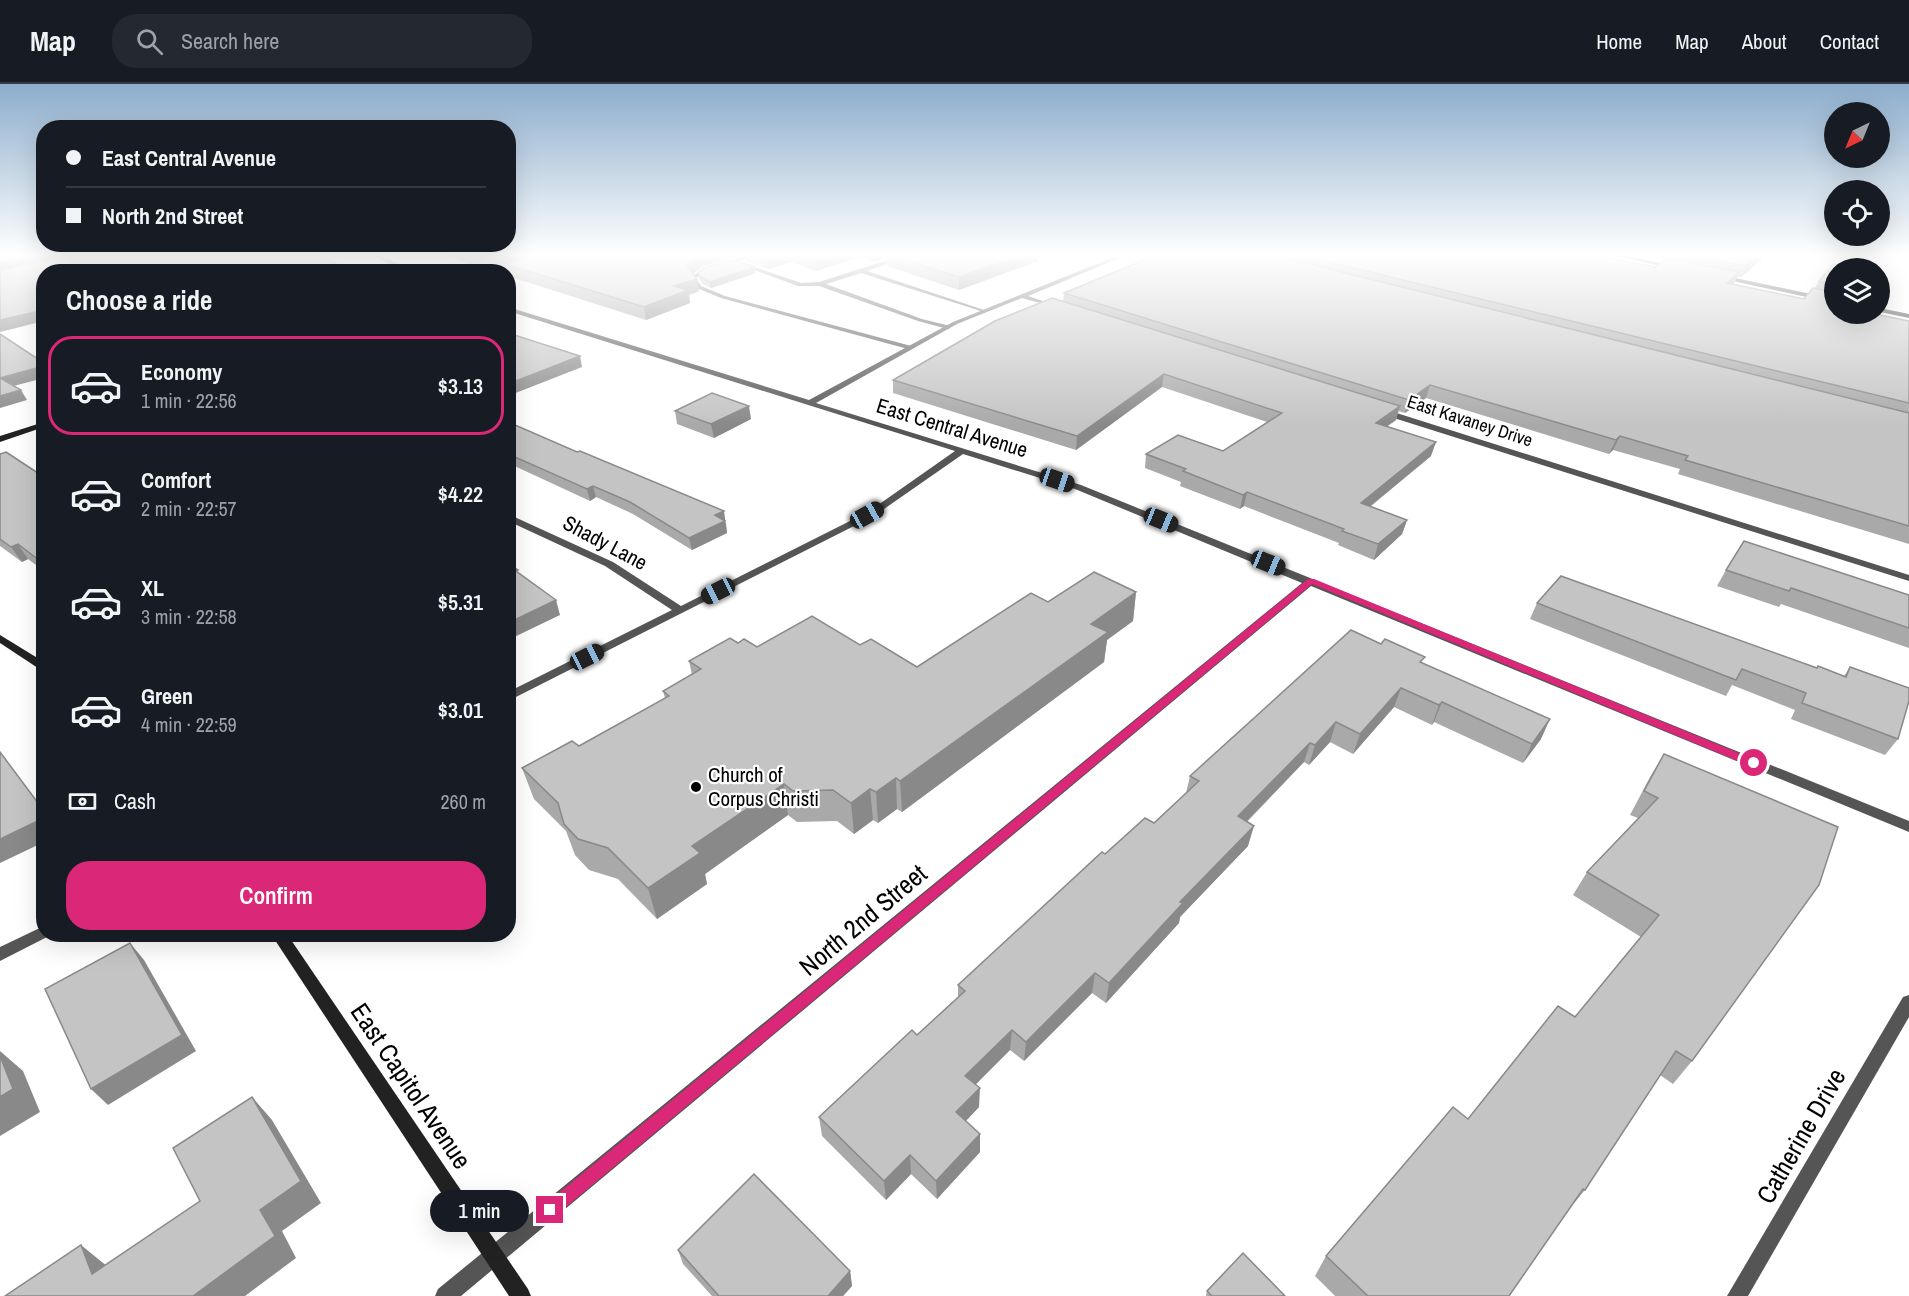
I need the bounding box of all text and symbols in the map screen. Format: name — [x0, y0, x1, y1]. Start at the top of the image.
search box — [112, 14, 532, 68]
text: Map — [30, 22, 76, 60]
icon: search — [133, 25, 166, 58]
text: Search here — [181, 26, 279, 56]
text: Home — [1596, 27, 1642, 56]
text: Map — [1675, 27, 1709, 56]
text: About — [1742, 27, 1787, 56]
text: Contact — [1820, 27, 1879, 56]
north arrow — [1824, 102, 1890, 168]
map controls — [1824, 102, 1890, 324]
text: East Central Avenue — [102, 143, 276, 173]
button: locate — [1824, 180, 1890, 246]
text: North 2nd Street — [102, 201, 243, 231]
button: layers — [1824, 258, 1890, 324]
text: Choose a ride — [66, 282, 212, 318]
text: Economy — [141, 357, 222, 387]
icon: car — [69, 359, 123, 413]
text: $3.13 — [438, 371, 483, 401]
text: 1 min · 22:56 — [141, 387, 237, 414]
street label: East Kavaney Drive — [1404, 388, 1536, 453]
street label: East Central Avenue — [873, 391, 1031, 464]
text: Comfort — [141, 465, 211, 495]
car — [1037, 466, 1077, 494]
icon: car — [69, 467, 123, 521]
text: $4.22 — [438, 479, 483, 509]
text: 2 min · 22:57 — [141, 495, 237, 522]
car — [847, 498, 887, 532]
car — [1141, 505, 1181, 535]
street label: Shady Lane — [558, 508, 653, 577]
car — [1248, 548, 1288, 578]
text: XL — [141, 573, 164, 603]
icon: car — [69, 575, 123, 629]
car — [698, 575, 738, 607]
text: $5.31 — [438, 587, 483, 617]
text: 3 min · 22:58 — [141, 603, 237, 630]
car — [567, 641, 607, 673]
text: Green — [141, 681, 193, 711]
icon: car — [69, 683, 123, 737]
text: $3.01 — [438, 695, 483, 725]
text: 4 min · 22:59 — [141, 711, 237, 738]
route start — [1740, 749, 1767, 776]
place label: Church of Corpus Christi — [708, 760, 819, 813]
marker: Church of Corpus Christi — [689, 780, 703, 794]
icon: cash — [66, 785, 99, 818]
text: Cash — [114, 786, 156, 816]
text: 260 m — [440, 788, 486, 815]
street label: North 2nd Street — [792, 856, 934, 983]
button: Confirm — [66, 861, 486, 930]
street label: East Capitol Avenue — [343, 996, 480, 1175]
street label: Catherine Drive — [1748, 1062, 1853, 1210]
callout: 1 min — [430, 1189, 529, 1231]
route end — [536, 1196, 563, 1223]
text: 1 min — [458, 1197, 501, 1224]

